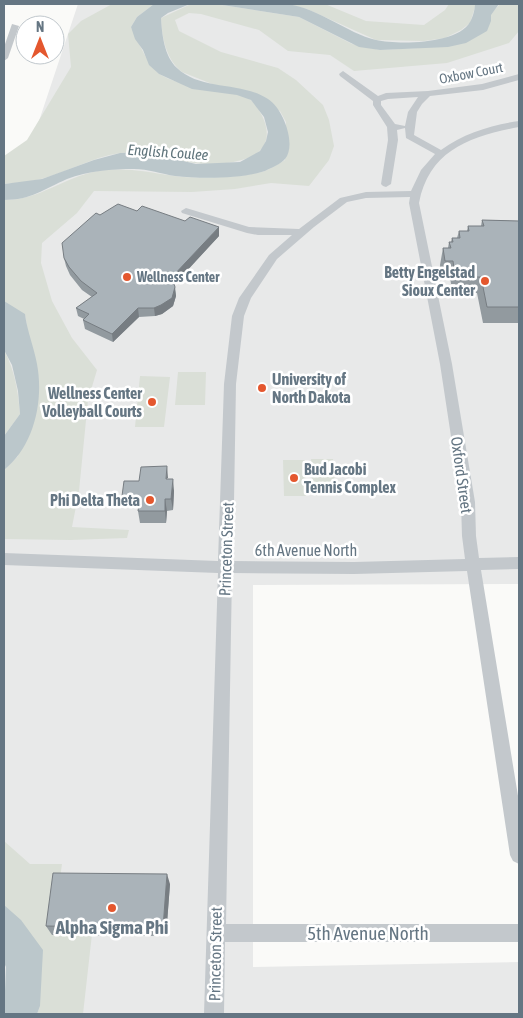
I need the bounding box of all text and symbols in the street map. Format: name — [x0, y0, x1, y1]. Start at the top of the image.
north arrow — [15, 15, 65, 65]
text: N — [36, 19, 44, 35]
street label: Oxbow Court — [438, 59, 504, 87]
water label: English Coulee — [127, 141, 209, 163]
place label: Betty Engelstad Sioux Center — [384, 263, 475, 299]
place label: Wellness Center — [136, 269, 220, 285]
marker: Wellness Center — [121, 271, 133, 283]
marker: Betty Engelstad Sioux Center — [479, 275, 491, 287]
place label: University of North Dakota — [272, 370, 351, 406]
marker: University of North Dakota — [256, 382, 268, 394]
place label: Wellness Center Volleyball Courts — [41, 384, 142, 420]
marker: Wellness Center Volleyball Courts — [146, 396, 158, 408]
street label: Oxford Street — [448, 435, 476, 515]
place label: Bud Jacobi Tennis Complex — [304, 460, 396, 496]
marker: Bud Jacobi Tennis Complex — [288, 472, 300, 484]
place label: Phi Delta Theta — [50, 491, 140, 509]
marker: Phi Delta Theta — [144, 494, 156, 506]
street label: Princeton Street — [215, 501, 237, 596]
street label: 6th Avenue North — [255, 541, 357, 559]
marker: Alpha Sigma Phi — [106, 902, 118, 914]
street label: Princeton Street — [205, 906, 225, 1001]
place label: Alpha Sigma Phi — [55, 916, 168, 938]
street label: 5th Avenue North — [307, 922, 429, 944]

